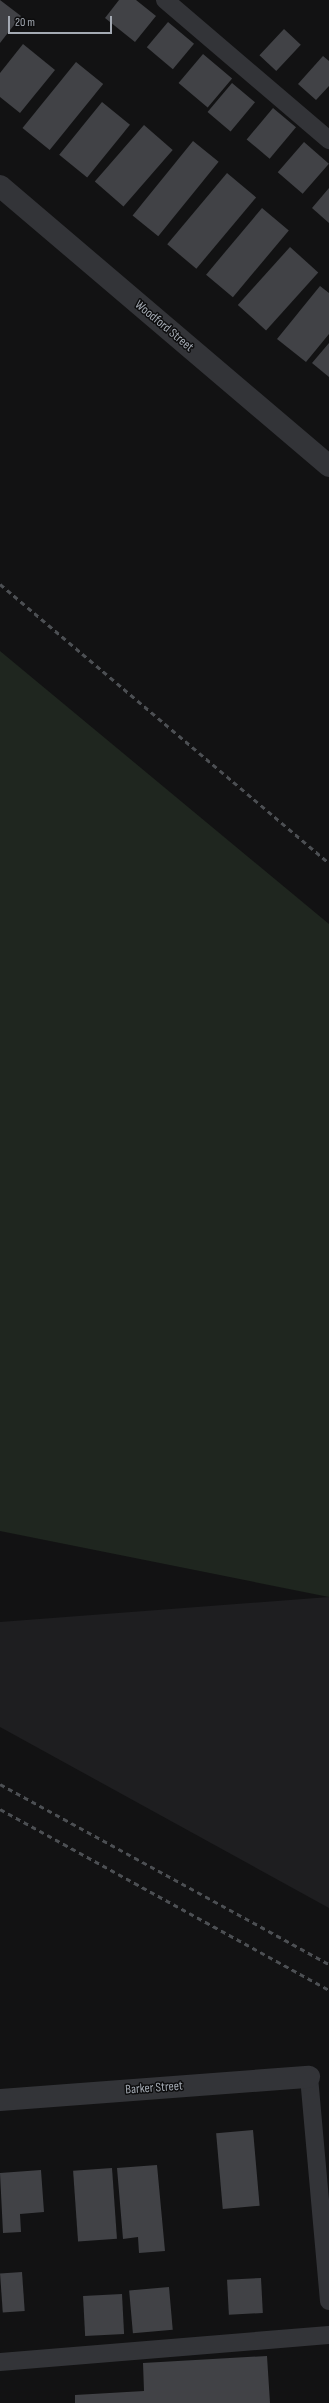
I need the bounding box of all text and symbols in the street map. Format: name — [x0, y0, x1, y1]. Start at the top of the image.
scale bar — [10, 8, 114, 34]
text: 20 m — [15, 15, 35, 30]
street label: Woodford Street — [132, 297, 196, 355]
street label: Barker Street — [125, 2078, 183, 2098]

